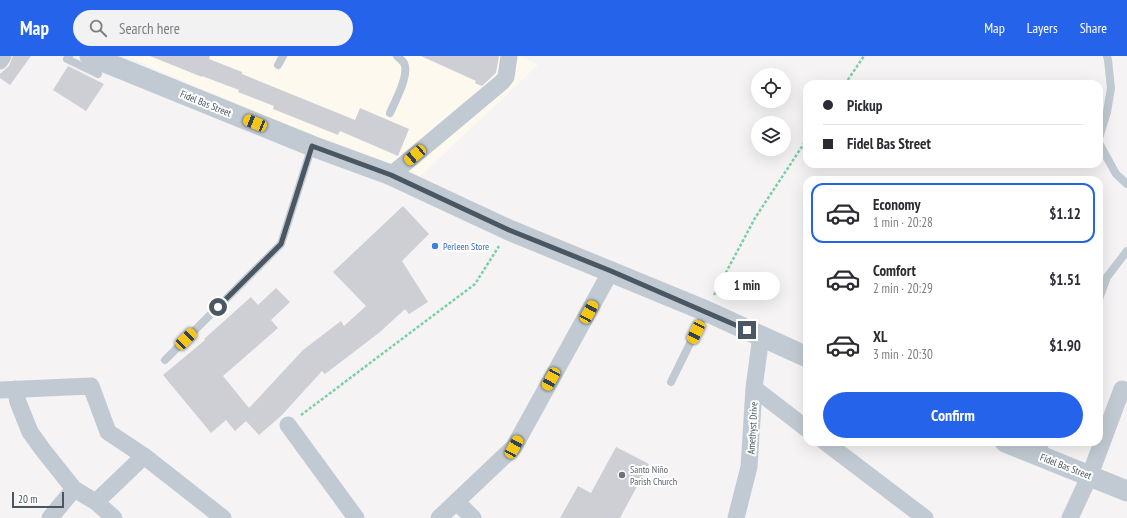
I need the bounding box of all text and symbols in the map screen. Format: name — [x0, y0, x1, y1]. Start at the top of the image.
search box — [73, 10, 353, 46]
text: Map — [20, 16, 49, 40]
icon: search — [87, 17, 109, 39]
text: Search here — [119, 19, 180, 38]
text: Map — [984, 19, 1005, 37]
text: Layers — [1027, 19, 1058, 37]
text: Share — [1080, 19, 1107, 37]
map controls — [751, 68, 791, 156]
button: locate — [751, 68, 791, 108]
street label: Fidel Bas Street — [178, 87, 234, 120]
text: Pickup — [847, 96, 882, 115]
car — [242, 113, 268, 133]
button: layers — [751, 116, 791, 156]
text: Fidel Bas Street — [847, 134, 931, 153]
car — [402, 143, 428, 167]
icon: car — [825, 195, 861, 231]
text: Economy — [873, 195, 921, 214]
text: $1.12 — [1049, 204, 1081, 223]
text: 1 min · 20:28 — [873, 214, 933, 231]
place label: Perleen Store — [443, 240, 489, 253]
marker: Perleen Store — [430, 241, 440, 251]
icon: car — [825, 261, 861, 297]
text: Comfort — [873, 261, 916, 280]
text: $1.51 — [1049, 270, 1081, 289]
callout: 1 min — [714, 272, 780, 300]
text: 1 min — [734, 277, 760, 294]
text: 2 min · 20:29 — [873, 280, 933, 297]
route start — [209, 298, 227, 316]
car — [578, 299, 600, 325]
car — [685, 319, 707, 345]
route end — [738, 321, 756, 339]
car — [173, 326, 199, 352]
icon: car — [825, 327, 861, 363]
text: XL — [873, 327, 887, 346]
text: $1.90 — [1049, 336, 1081, 355]
text: 3 min · 20:30 — [873, 346, 933, 363]
car — [540, 366, 562, 392]
button: Confirm — [823, 392, 1083, 438]
street label: Amethyst Drive — [745, 401, 760, 455]
car — [503, 434, 525, 460]
street label: Fidel Bas Street — [1038, 451, 1094, 482]
place label: Santo Niño Parish Church — [630, 463, 677, 488]
marker: Santo Niño Parish Church — [617, 470, 627, 480]
scale bar — [12, 490, 64, 509]
text: 20 m — [18, 492, 37, 506]

